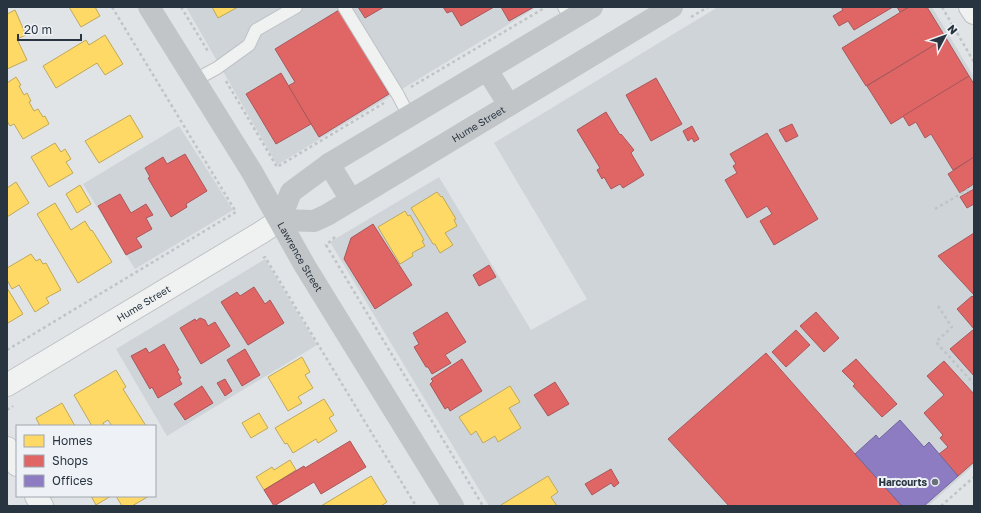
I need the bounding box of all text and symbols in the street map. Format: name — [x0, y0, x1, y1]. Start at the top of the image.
scale bar — [18, 16, 81, 42]
north arrow — [925, 16, 965, 56]
text: 20 m — [24, 22, 52, 37]
text: N — [945, 22, 961, 37]
street label: Hume Street — [449, 103, 507, 145]
street label: Lawrence Street — [275, 220, 325, 294]
street label: Hume Street — [114, 282, 172, 324]
legend — [16, 425, 156, 497]
text: Homes — [52, 433, 92, 448]
text: Shops — [52, 453, 88, 468]
text: Offices — [52, 473, 93, 488]
place label: Harcourts — [878, 476, 927, 488]
marker: Harcourts — [930, 477, 940, 487]

